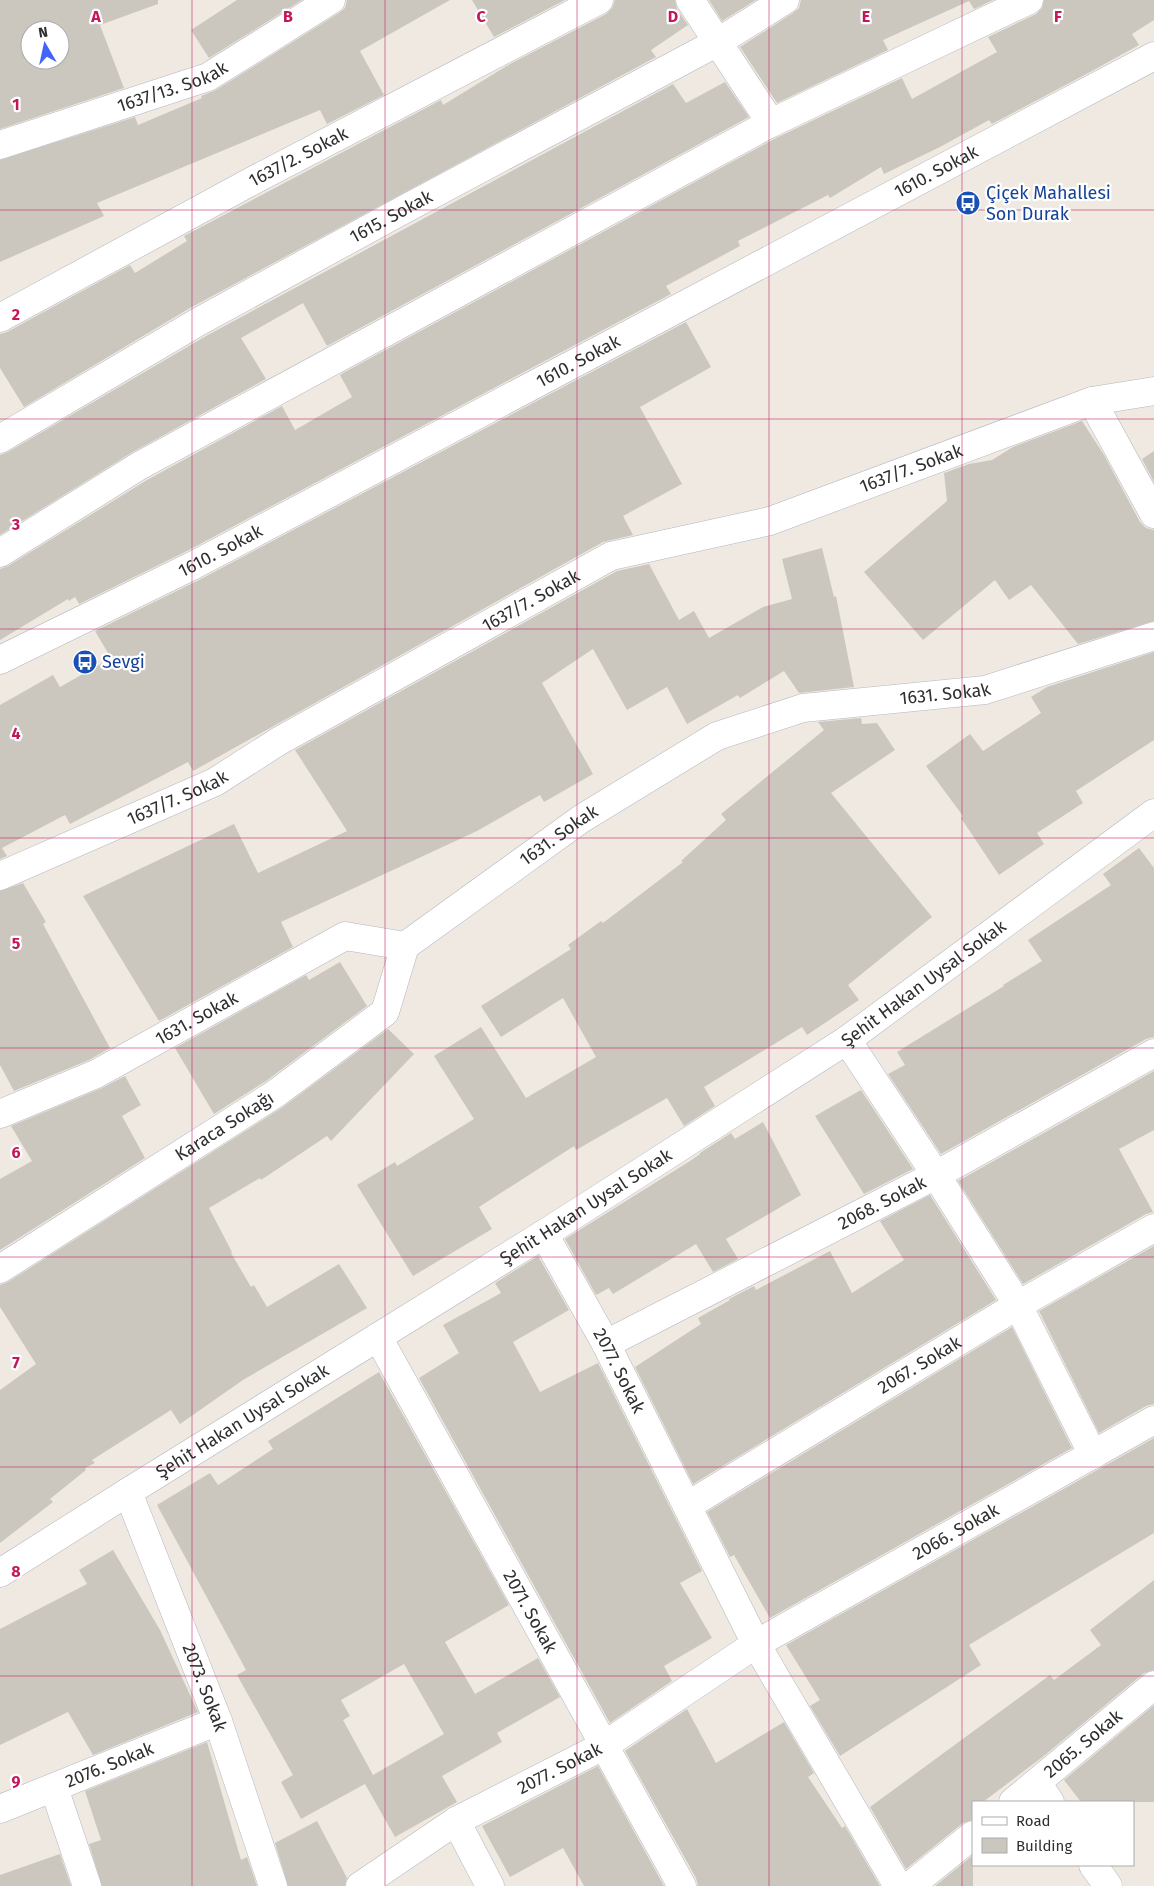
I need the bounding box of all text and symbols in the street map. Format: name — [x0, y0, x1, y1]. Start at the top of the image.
text: A — [90, 7, 101, 26]
text: B — [283, 7, 293, 26]
text: C — [476, 7, 486, 26]
text: D — [668, 7, 678, 26]
text: E — [862, 7, 870, 26]
text: F — [1054, 7, 1062, 26]
north arrow — [20, 20, 70, 70]
text: N — [37, 24, 49, 42]
street label: 1637/13. Sokak — [115, 56, 232, 117]
text: 1 — [12, 95, 20, 114]
street label: 1637/2. Sokak — [245, 122, 352, 192]
street label: 1610. Sokak — [890, 140, 983, 203]
place label: Çiçek Mahallesi Son Durak — [986, 182, 1111, 225]
street label: 1615. Sokak — [346, 185, 437, 248]
bus stop icon: Çiçek Mahallesi Son Durak — [955, 190, 981, 216]
text: 2 — [12, 305, 20, 324]
street label: 1610. Sokak — [533, 330, 625, 392]
street label: 1637/7. Sokak — [856, 439, 966, 498]
text: 3 — [11, 515, 20, 534]
street label: 1610. Sokak — [175, 519, 267, 582]
street label: 1637/7. Sokak — [478, 564, 584, 637]
bus stop icon: Sevgi — [72, 649, 98, 675]
place label: Sevgi — [102, 651, 145, 673]
street label: 1631. Sokak — [899, 678, 994, 709]
text: 4 — [11, 724, 21, 743]
street label: 1637/7. Sokak — [124, 765, 233, 830]
street label: 1631. Sokak — [515, 800, 603, 871]
street label: Şehit Hakan Uysal Sokak — [837, 915, 1011, 1052]
text: 5 — [12, 934, 21, 953]
street label: 1631. Sokak — [151, 986, 242, 1050]
street label: Karaca Sokağı — [171, 1087, 278, 1166]
text: 6 — [11, 1143, 21, 1162]
street label: Şehit Hakan Uysal Sokak — [496, 1144, 677, 1270]
street label: 2068. Sokak — [834, 1171, 930, 1234]
street label: 2077. Sokak — [588, 1324, 650, 1417]
street label: 2067. Sokak — [874, 1331, 966, 1398]
text: 7 — [12, 1353, 20, 1372]
street label: Şehit Hakan Uysal Sokak — [152, 1359, 334, 1483]
street label: 2066. Sokak — [909, 1498, 1003, 1565]
text: 8 — [11, 1562, 21, 1581]
street label: 2071. Sokak — [498, 1566, 562, 1658]
street label: 2073. Sokak — [178, 1640, 232, 1735]
street label: 2065. Sokak — [1039, 1705, 1127, 1783]
street label: 2076. Sokak — [62, 1737, 157, 1792]
street label: 2077. Sokak — [513, 1737, 606, 1799]
text: 9 — [12, 1772, 21, 1791]
legend — [972, 1801, 1134, 1866]
text: Road — [1016, 1812, 1051, 1830]
text: Building — [1016, 1837, 1072, 1855]

